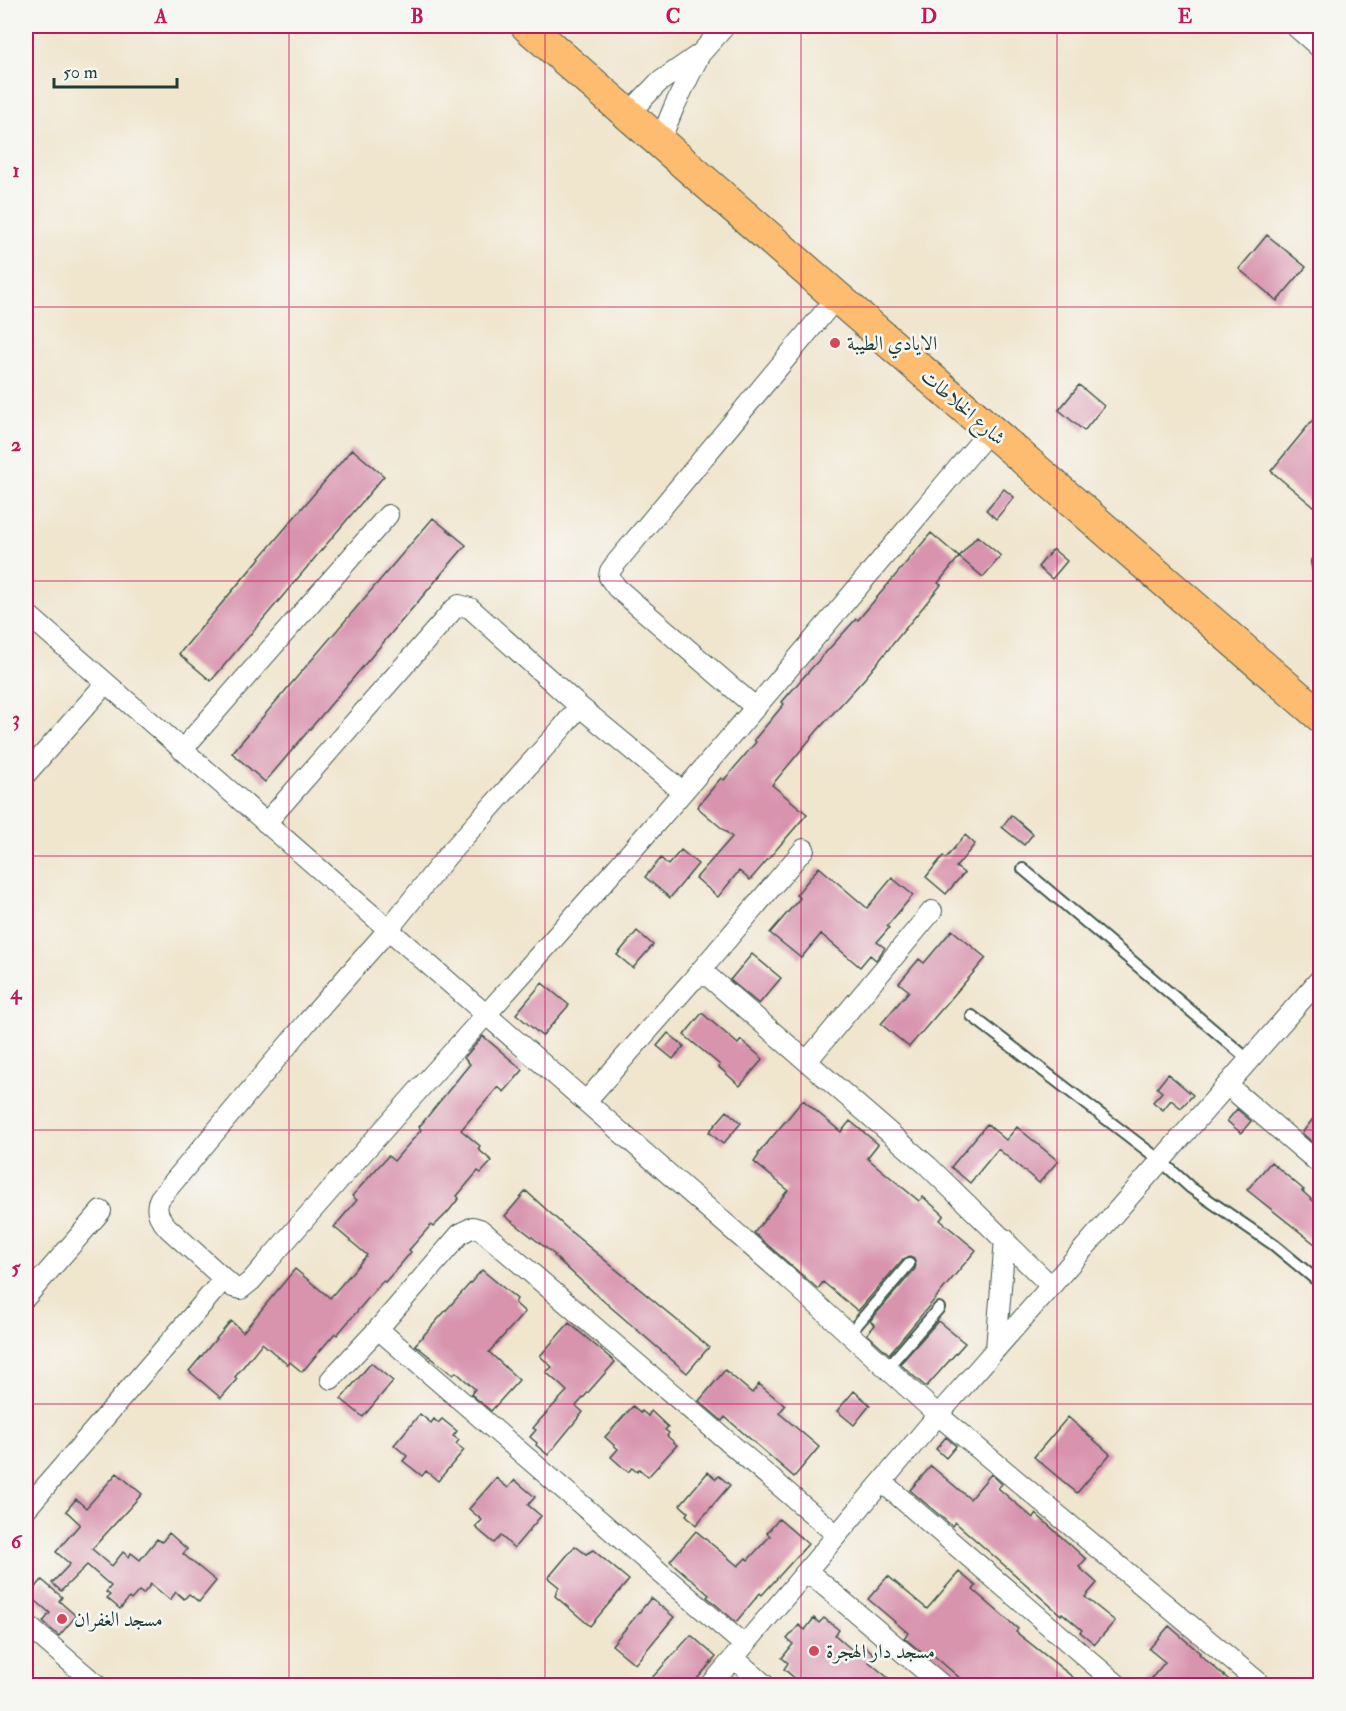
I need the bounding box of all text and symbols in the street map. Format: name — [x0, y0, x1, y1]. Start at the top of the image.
text: A — [154, 4, 168, 29]
text: B — [410, 4, 424, 29]
text: C — [666, 4, 680, 29]
text: D — [921, 4, 937, 29]
text: E — [1178, 4, 1193, 29]
scale bar — [54, 51, 177, 89]
text: 50 m — [63, 61, 98, 84]
text: 1 — [12, 158, 20, 183]
place label: الايادي الطيبة — [847, 331, 937, 359]
marker: الايادي الطيبة — [828, 336, 842, 350]
street label: شارع الخلاطات — [912, 363, 1011, 454]
text: 2 — [11, 432, 21, 457]
text: 3 — [12, 706, 20, 731]
text: 4 — [10, 980, 23, 1005]
text: 5 — [12, 1255, 22, 1280]
text: 6 — [11, 1529, 23, 1554]
place label: مسجد الغفران — [74, 1607, 163, 1632]
marker: مسجد الغفران — [55, 1612, 69, 1626]
place label: مسجد دار الهجرة — [826, 1639, 935, 1664]
marker: مسجد دار الهجرة — [807, 1644, 821, 1658]

